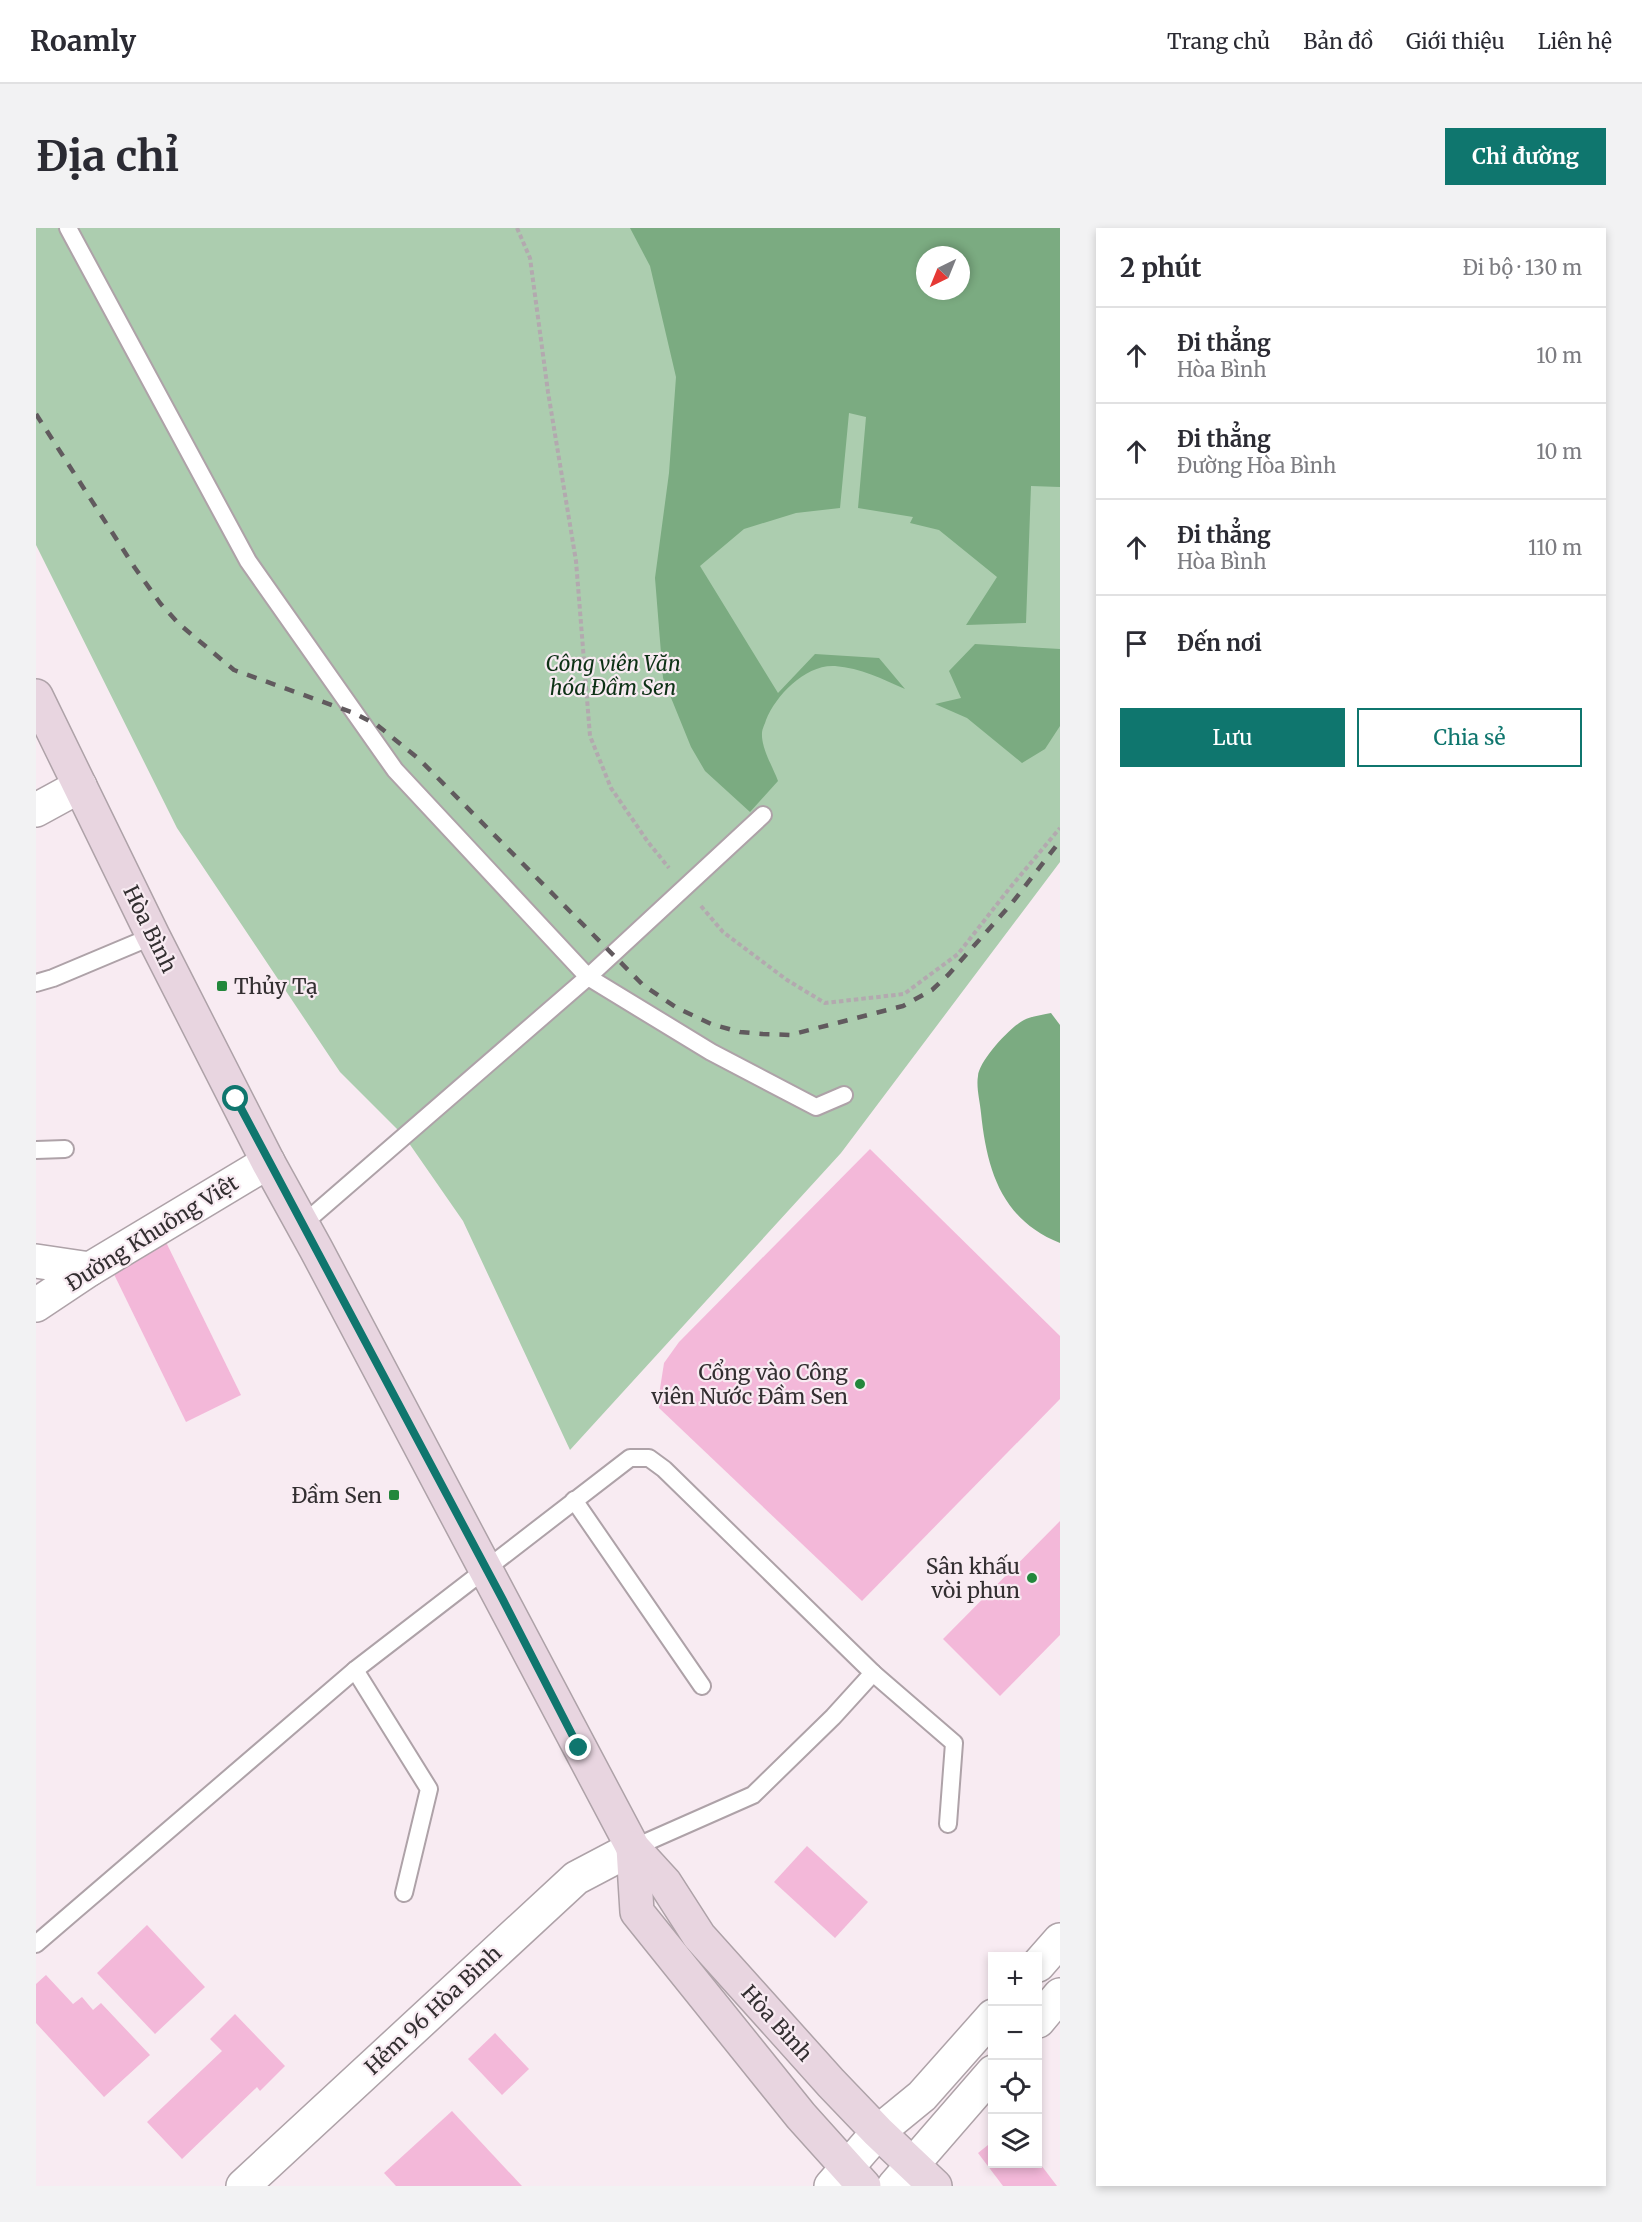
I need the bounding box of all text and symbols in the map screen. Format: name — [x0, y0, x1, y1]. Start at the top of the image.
text: Roamly — [30, 23, 136, 59]
text: Trang chủ — [1167, 28, 1270, 55]
text: Bản đồ — [1303, 28, 1373, 55]
text: Giới thiệu — [1406, 28, 1505, 55]
text: Liên hệ — [1538, 28, 1612, 55]
button: Chỉ đường — [1445, 128, 1606, 185]
text: Địa chỉ — [36, 130, 179, 182]
north arrow — [916, 246, 970, 300]
text: 2 phút — [1120, 251, 1201, 284]
text: Đi bộ · 130 m — [1463, 255, 1582, 280]
text: Đi thẳng — [1177, 329, 1271, 357]
icon: ahead — [1120, 339, 1153, 372]
text: 10 m — [1536, 343, 1582, 368]
text: Hòa Bình — [1177, 357, 1266, 382]
text: Đi thẳng — [1177, 425, 1271, 453]
icon: ahead — [1120, 435, 1153, 468]
text: 10 m — [1536, 439, 1582, 464]
text: Đường Hòa Bình — [1177, 453, 1336, 478]
text: Đi thẳng — [1177, 521, 1271, 549]
icon: ahead — [1120, 531, 1153, 564]
text: 110 m — [1528, 535, 1582, 560]
text: Hòa Bình — [1177, 549, 1266, 574]
icon: arrive — [1120, 627, 1153, 660]
text: Đến nơi — [1177, 629, 1262, 657]
park label: Công viên Văn hóa Đầm Sen — [545, 650, 681, 701]
button: Lưu — [1120, 708, 1345, 767]
button: Chia sẻ — [1357, 708, 1582, 767]
street label: Hòa Bình — [117, 881, 183, 977]
place label: Thủy Tạ — [234, 973, 318, 1000]
marker: Thủy Tạ — [215, 979, 229, 993]
route start — [222, 1085, 248, 1111]
street label: Đường Khuông Việt — [61, 1169, 243, 1297]
place label: Cổng vào Công viên Nước Đầm Sen — [650, 1358, 848, 1410]
marker: Cổng vào Công viên Nước Đầm Sen — [853, 1377, 867, 1391]
place label: Đầm Sen — [291, 1482, 382, 1509]
marker: Đầm Sen — [387, 1488, 401, 1502]
place label: Sân khấu vòi phun — [926, 1553, 1020, 1604]
marker: Sân khấu vòi phun — [1025, 1571, 1039, 1585]
route end — [565, 1734, 591, 1760]
street label: Hẻm 96 Hòa Bình — [359, 1940, 507, 2080]
map controls — [988, 1952, 1042, 2168]
button: + — [988, 1952, 1042, 2006]
street label: Hòa Bình — [736, 1979, 818, 2067]
button: − — [988, 2006, 1042, 2060]
button: locate — [988, 2060, 1042, 2114]
button: layers — [988, 2114, 1042, 2168]

